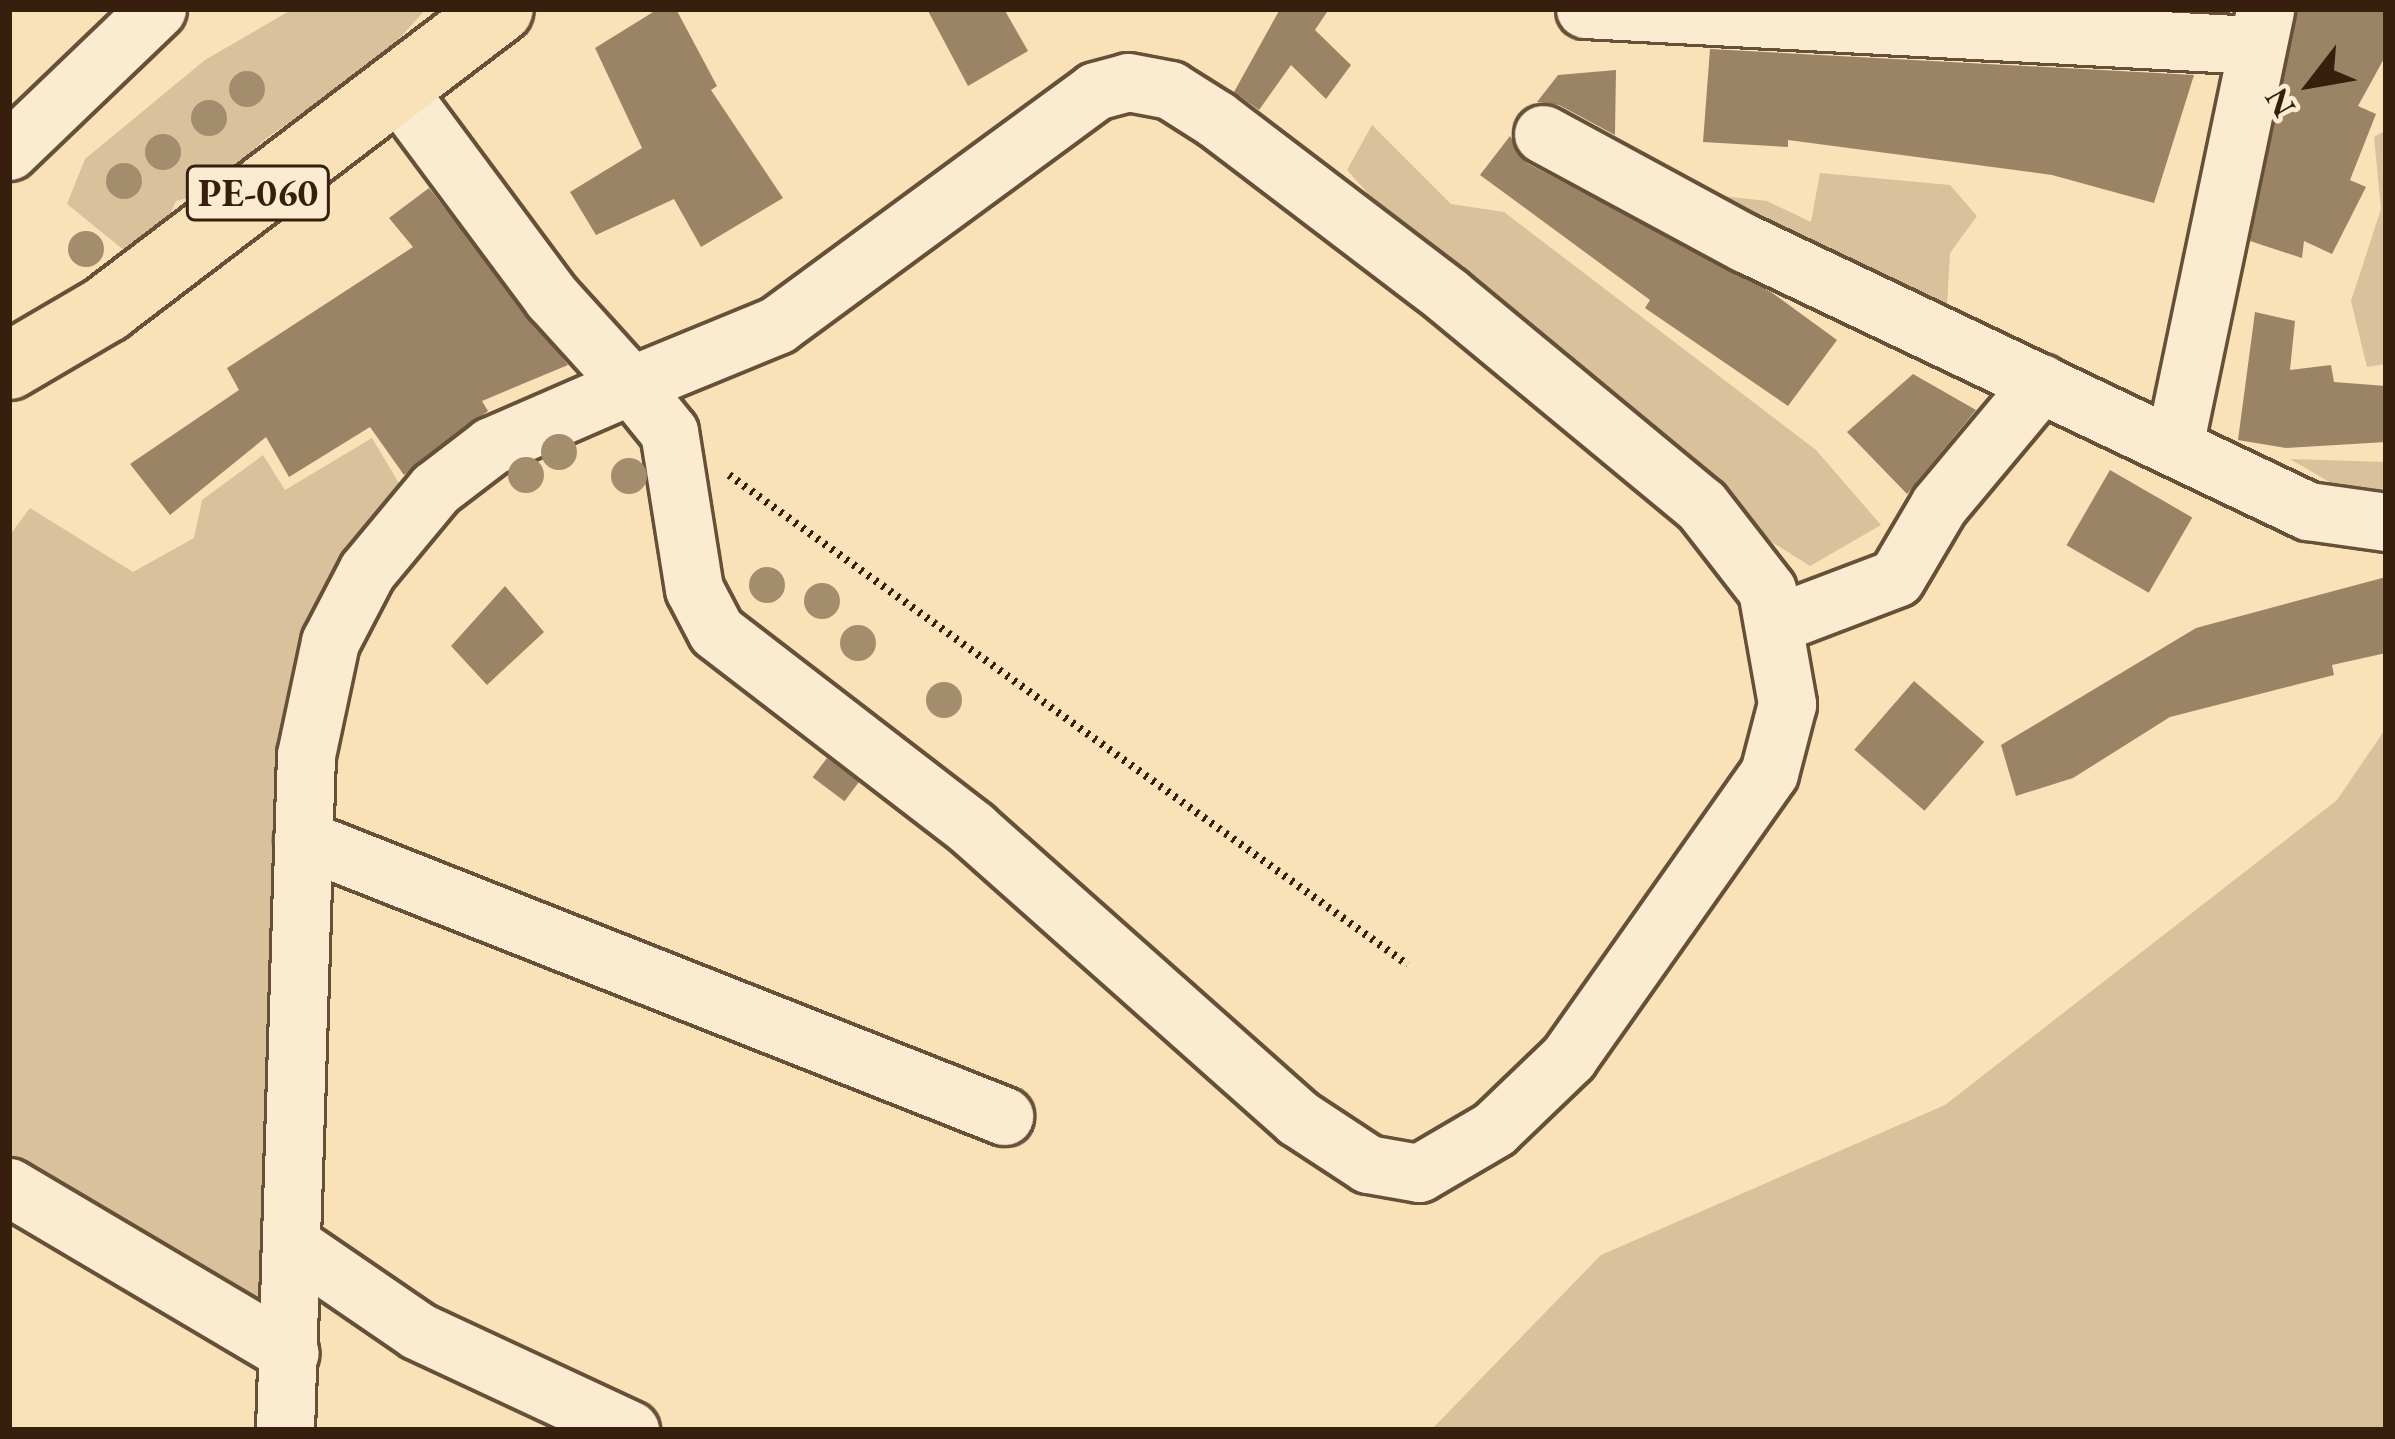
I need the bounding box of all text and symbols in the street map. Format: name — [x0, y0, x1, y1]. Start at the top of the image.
north arrow — [2251, 24, 2371, 144]
text: N — [2254, 80, 2305, 125]
road number: PE-060 — [183, 160, 333, 226]

